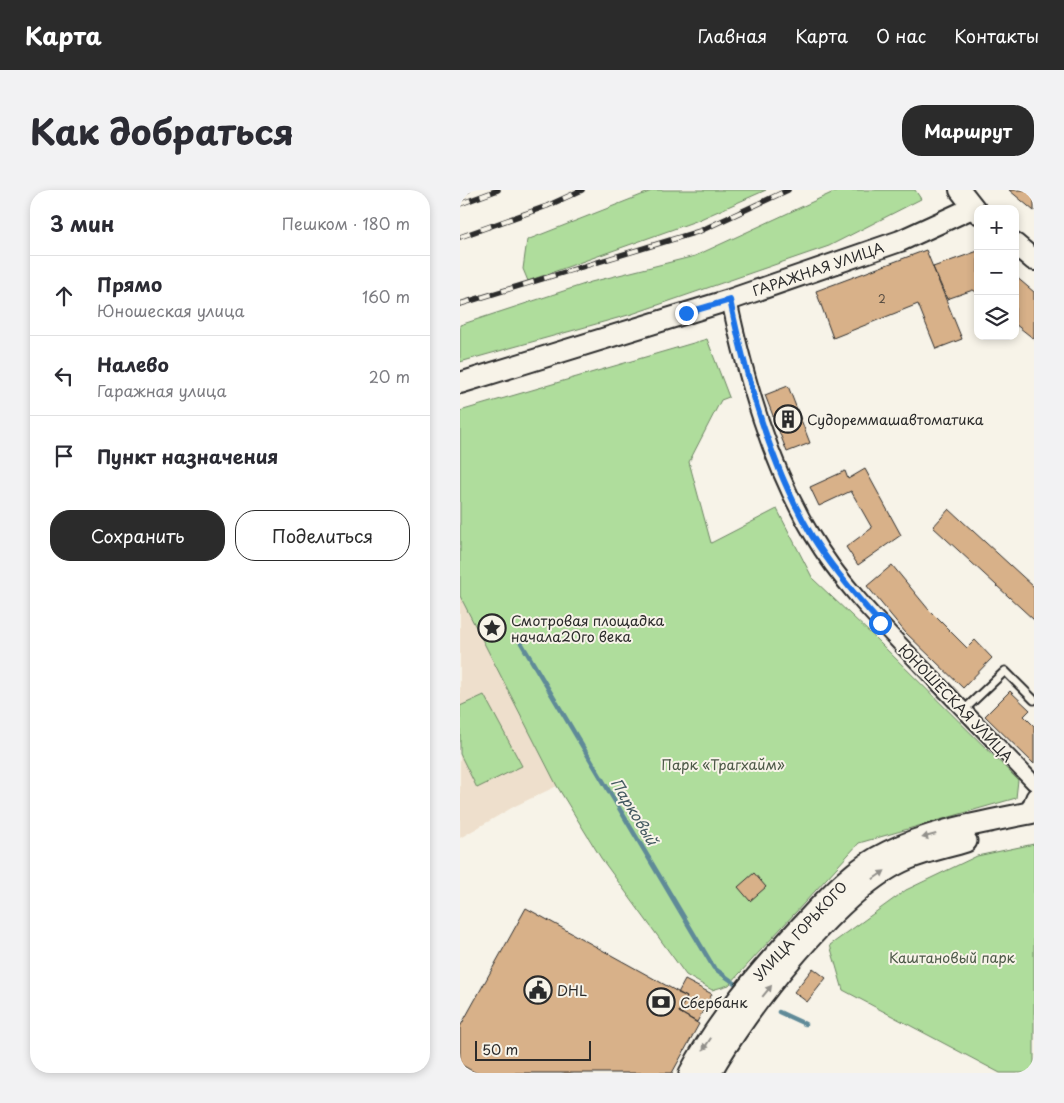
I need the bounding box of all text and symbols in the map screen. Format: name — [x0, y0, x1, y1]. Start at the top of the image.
text: Карта — [25, 17, 102, 53]
text: Главная — [698, 22, 767, 49]
text: Карта — [795, 22, 848, 49]
text: О нас — [876, 22, 926, 49]
text: Контакты — [954, 22, 1039, 49]
text: Как добраться — [30, 104, 294, 157]
button: Маршрут — [902, 105, 1034, 156]
map controls — [974, 205, 1019, 340]
button: + — [974, 205, 1019, 250]
text: 3 мин — [50, 207, 114, 239]
text: Пешком · 180 m — [282, 211, 410, 235]
street label: ГАРАЖНАЯ УЛИЦА — [749, 237, 887, 301]
button: − — [974, 250, 1019, 295]
text: Прямо — [97, 270, 162, 298]
icon: ahead — [50, 282, 78, 310]
text: 160 m — [362, 284, 410, 308]
house number: 2 — [878, 290, 886, 307]
button: layers — [974, 295, 1019, 340]
text: Юношеская улица — [97, 298, 245, 322]
route end — [675, 302, 698, 325]
text: Налево — [97, 350, 169, 378]
icon: left — [50, 362, 78, 390]
text: 20 m — [369, 364, 410, 388]
text: Гаражная улица — [97, 378, 227, 402]
building icon: Судореммашавтоматика — [773, 404, 803, 434]
place label: Судореммашавтоматика — [807, 409, 984, 430]
icon: arrive — [50, 442, 78, 470]
text: Пункт назначения — [97, 442, 278, 470]
button: Сохранить — [50, 510, 225, 561]
button: Поделиться — [235, 510, 410, 561]
place label: Смотровая площадка начала20го века — [511, 610, 664, 647]
route start — [869, 612, 892, 635]
place icon: Смотровая площадка начала20го века — [477, 613, 507, 643]
street label: ЮНОШЕСКАЯ УЛИЦА — [894, 639, 1018, 767]
park label: Парк «Трагхайм» — [661, 754, 785, 775]
water label: Парковый — [606, 773, 665, 851]
one-way arrow — [921, 833, 936, 841]
one-way arrow — [873, 870, 886, 880]
street label: УЛИЦА ГОРЬКОГО — [748, 877, 852, 985]
park label: Каштановый парк — [889, 947, 1016, 968]
public building icon: DHL — [523, 975, 553, 1005]
place label: DHL — [557, 980, 587, 1001]
one-way arrow — [761, 985, 772, 998]
bank icon: Сбербанк — [646, 987, 676, 1017]
place label: Сбербанк — [680, 992, 748, 1013]
scale bar — [475, 1038, 591, 1061]
one-way arrow — [702, 1038, 711, 1051]
text: 50 m — [482, 1039, 518, 1060]

